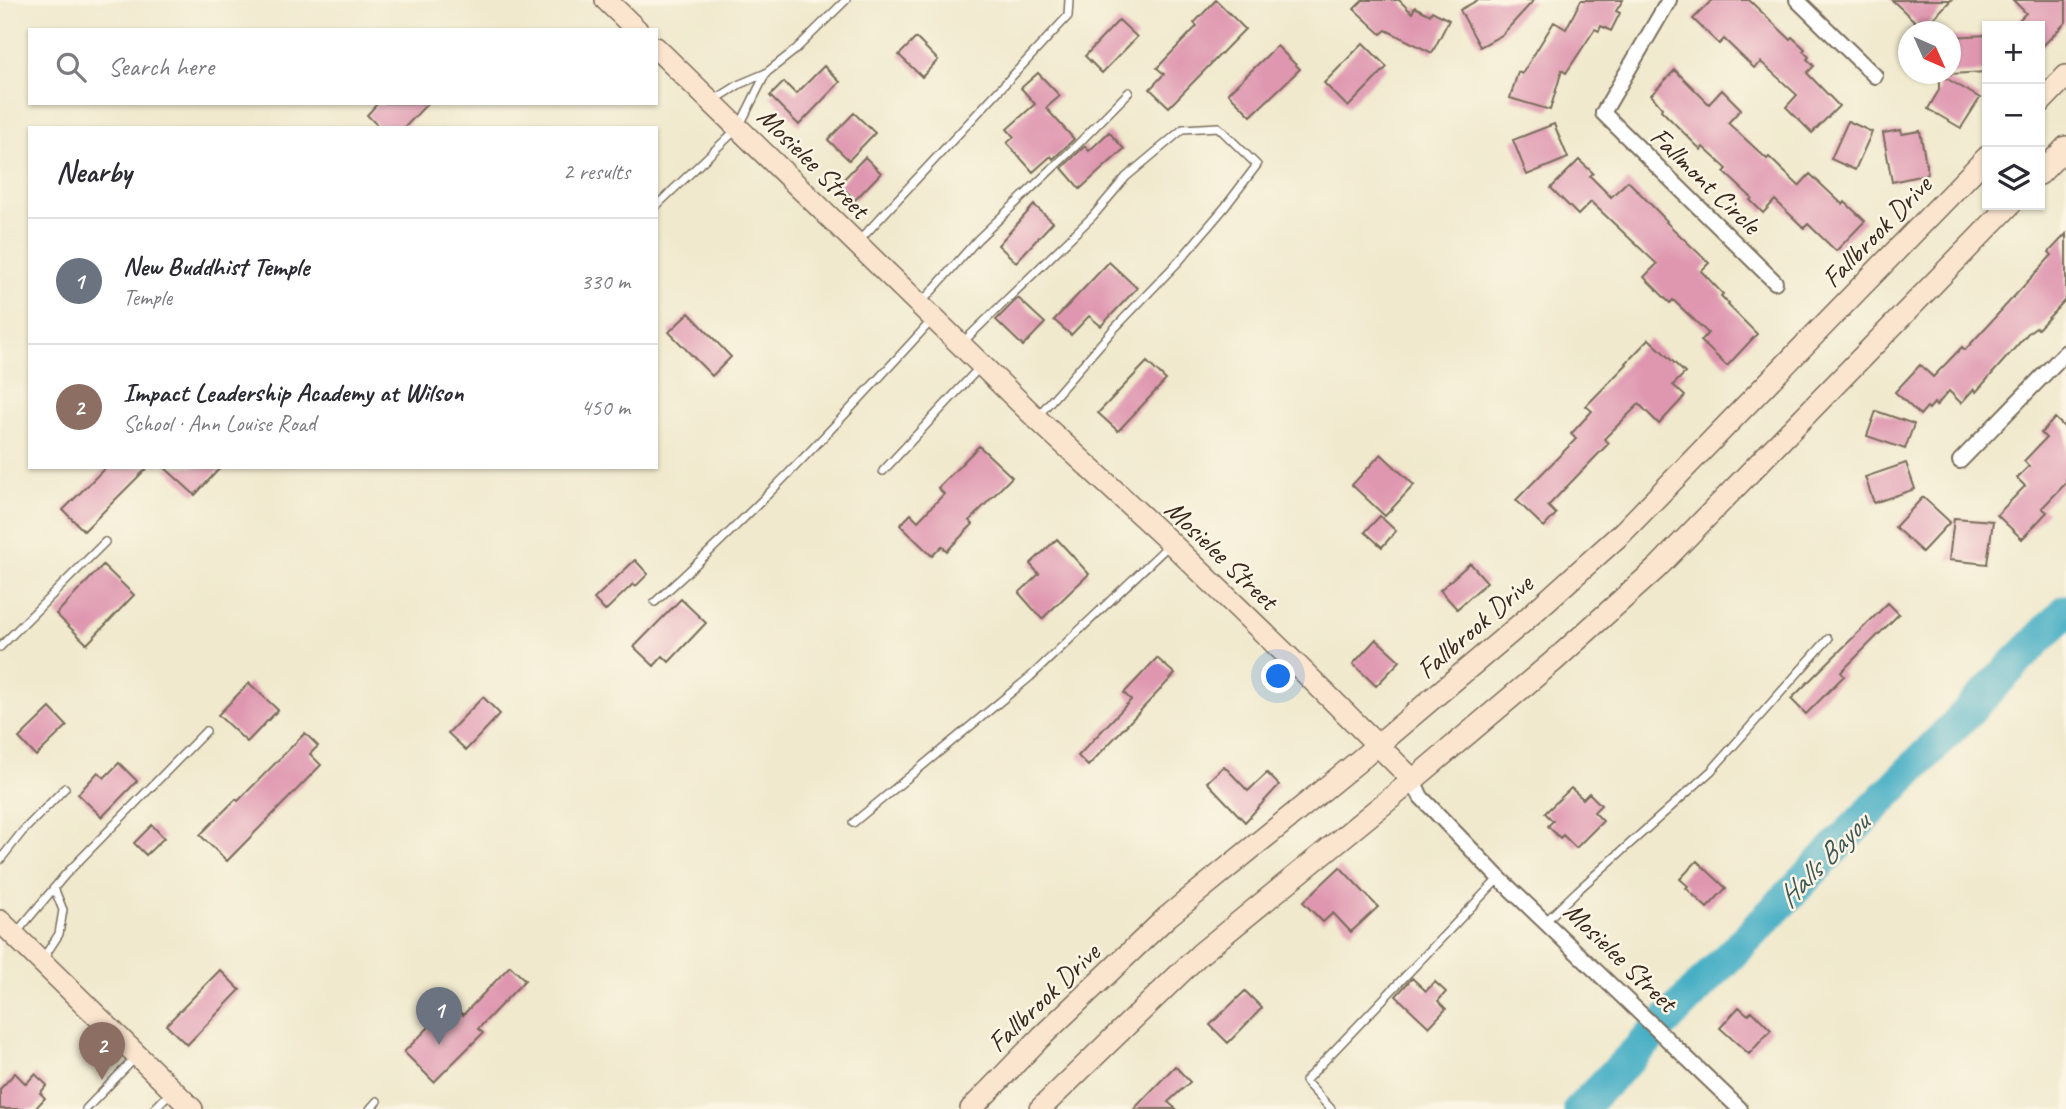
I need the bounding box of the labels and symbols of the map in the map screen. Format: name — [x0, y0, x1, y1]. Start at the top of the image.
north arrow — [1898, 21, 1961, 84]
street label: Mosielee Street — [750, 99, 879, 228]
street label: Fallmont Circle — [1643, 119, 1770, 243]
street label: Fallbrook Drive — [1814, 166, 1940, 295]
street label: Mosielee Street — [1158, 492, 1288, 619]
street label: Fallbrook Drive — [1409, 565, 1541, 686]
your location — [1261, 659, 1295, 693]
water label: Halls Bayou — [1769, 801, 1881, 915]
street label: Mosielee Street — [1557, 894, 1687, 1021]
street label: Fallbrook Drive — [980, 934, 1108, 1060]
pin: 1 — [416, 987, 462, 1045]
pin: 2 — [79, 1022, 125, 1080]

